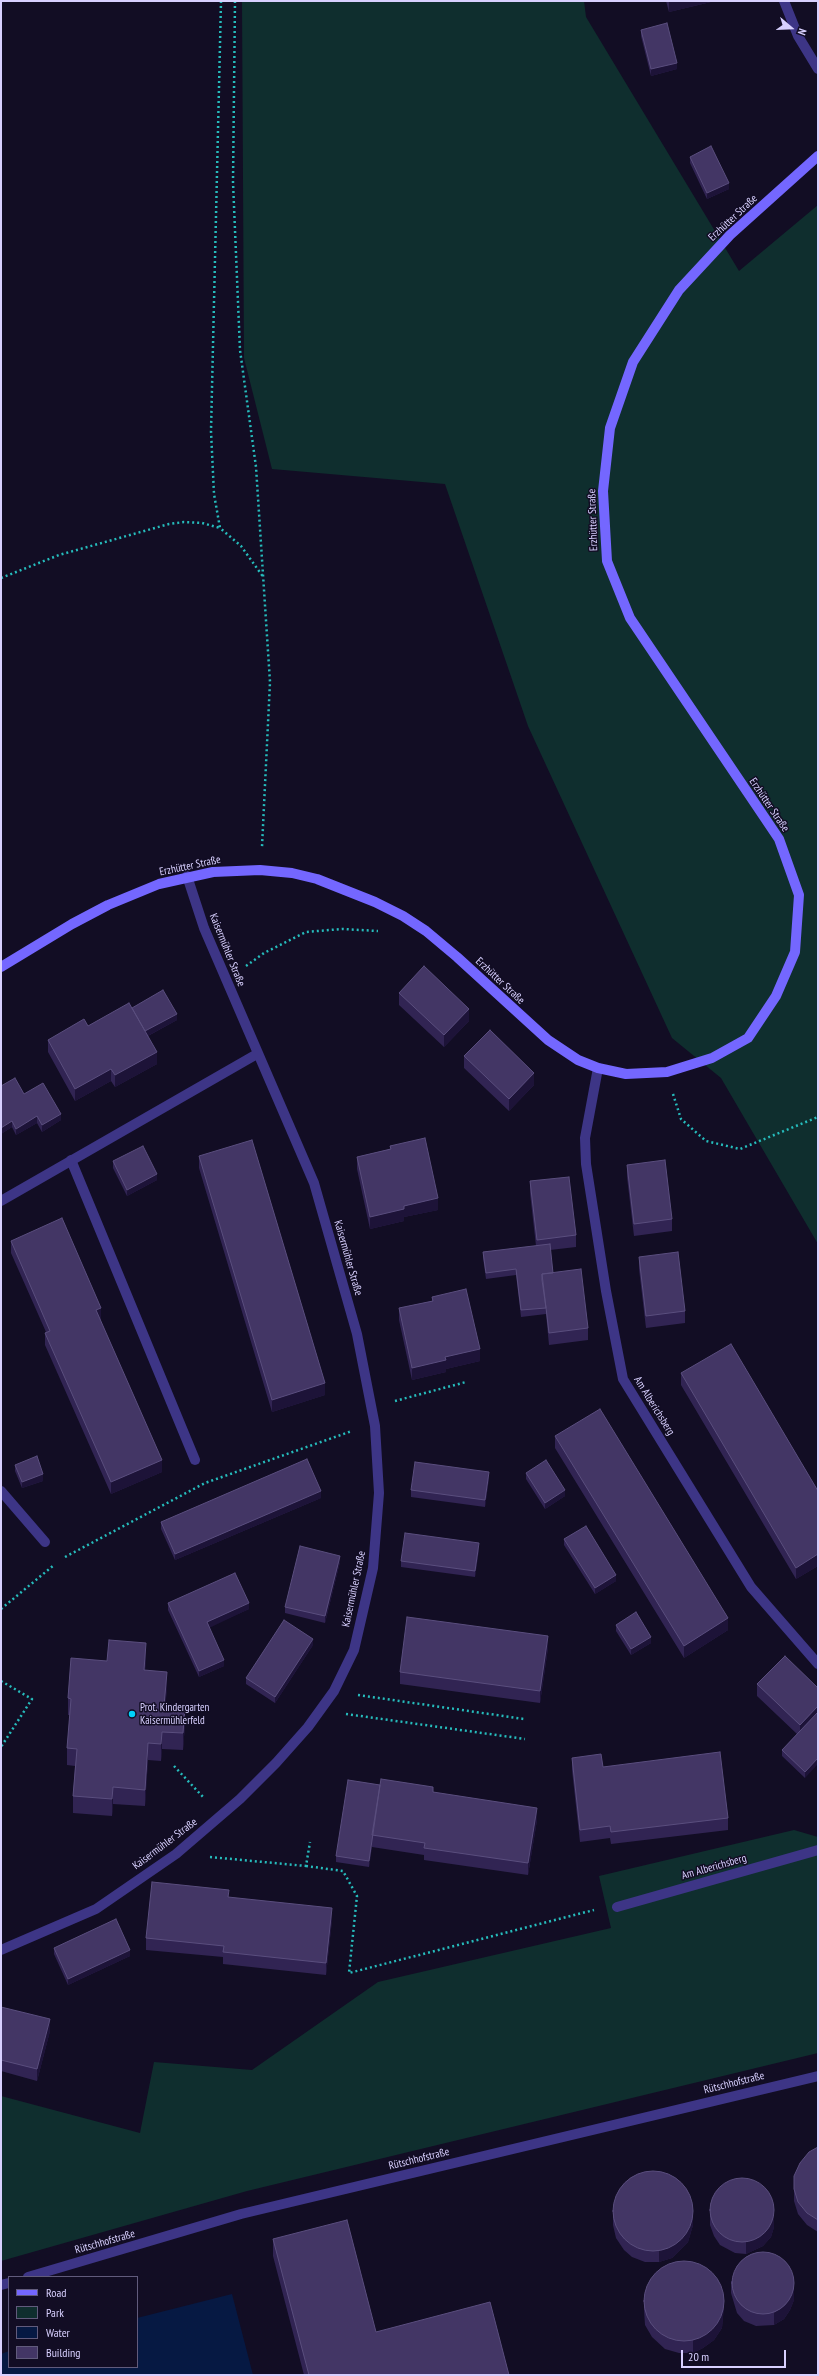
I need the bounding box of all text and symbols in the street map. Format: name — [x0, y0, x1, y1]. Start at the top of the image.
north arrow — [771, 8, 811, 48]
text: N — [795, 27, 810, 37]
street label: Erzhütter Straße — [706, 192, 760, 244]
street label: Erzhütter Straße — [585, 489, 601, 551]
street label: Erzhütter Straße — [746, 776, 792, 834]
street label: Erzhütter Straße — [158, 853, 222, 879]
street label: Kaisermühler Straße — [206, 912, 248, 988]
street label: Erzhütter Straße — [473, 955, 527, 1007]
street label: Kaisermühler Straße — [331, 1219, 365, 1297]
street label: Am Alberichsberg — [631, 1374, 677, 1438]
street label: Kaisermühler Straße — [339, 1550, 369, 1628]
place label: Prot. Kindergarten Kaisermühlerfeld — [140, 1701, 209, 1727]
marker: Prot. Kindergarten Kaisermühlerfeld — [127, 1709, 137, 1719]
street label: Kaisermühler Straße — [130, 1815, 200, 1873]
street label: Am Alberichsberg — [680, 1851, 748, 1883]
street label: Rütschhofstraße — [702, 2069, 766, 2097]
street label: Rütschhofstraße — [387, 2145, 451, 2173]
street label: Rütschhofstraße — [73, 2227, 137, 2257]
legend — [8, 2276, 138, 2368]
text: Road — [46, 2285, 66, 2300]
text: Park — [46, 2305, 64, 2320]
text: Water — [46, 2325, 70, 2340]
scale bar — [683, 2342, 788, 2368]
text: Building — [46, 2345, 81, 2360]
text: 20 m — [688, 2349, 709, 2364]

